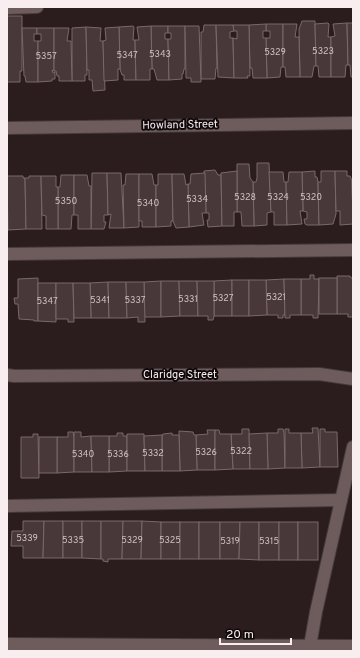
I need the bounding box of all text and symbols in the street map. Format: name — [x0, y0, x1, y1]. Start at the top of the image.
house number: 5323 — [312, 46, 334, 57]
house number: 5329 — [264, 47, 286, 58]
house number: 5343 — [149, 49, 171, 60]
house number: 5347 — [116, 50, 138, 61]
house number: 5357 — [35, 51, 57, 62]
street label: Howland Street — [142, 117, 218, 133]
house number: 5328 — [234, 192, 256, 203]
house number: 5324 — [267, 192, 289, 203]
house number: 5320 — [300, 192, 322, 203]
house number: 5334 — [186, 194, 208, 205]
house number: 5350 — [55, 196, 77, 207]
house number: 5340 — [137, 198, 159, 209]
house number: 5321 — [266, 292, 286, 303]
house number: 5327 — [213, 293, 234, 304]
house number: 5331 — [178, 294, 198, 305]
house number: 5341 — [90, 295, 110, 306]
house number: 5337 — [124, 295, 146, 306]
house number: 5347 — [36, 296, 58, 307]
street label: Claridge Street — [143, 368, 217, 382]
house number: 5322 — [230, 446, 252, 457]
house number: 5326 — [195, 447, 217, 458]
house number: 5332 — [142, 448, 164, 459]
house number: 5340 — [72, 449, 94, 460]
house number: 5336 — [107, 449, 129, 460]
house number: 5339 — [16, 533, 38, 544]
house number: 5335 — [62, 535, 84, 546]
house number: 5329 — [121, 535, 143, 546]
house number: 5325 — [159, 535, 181, 546]
house number: 5319 — [220, 536, 240, 547]
house number: 5315 — [259, 536, 279, 547]
scale bar — [220, 620, 291, 646]
text: 20 m — [226, 627, 254, 643]

